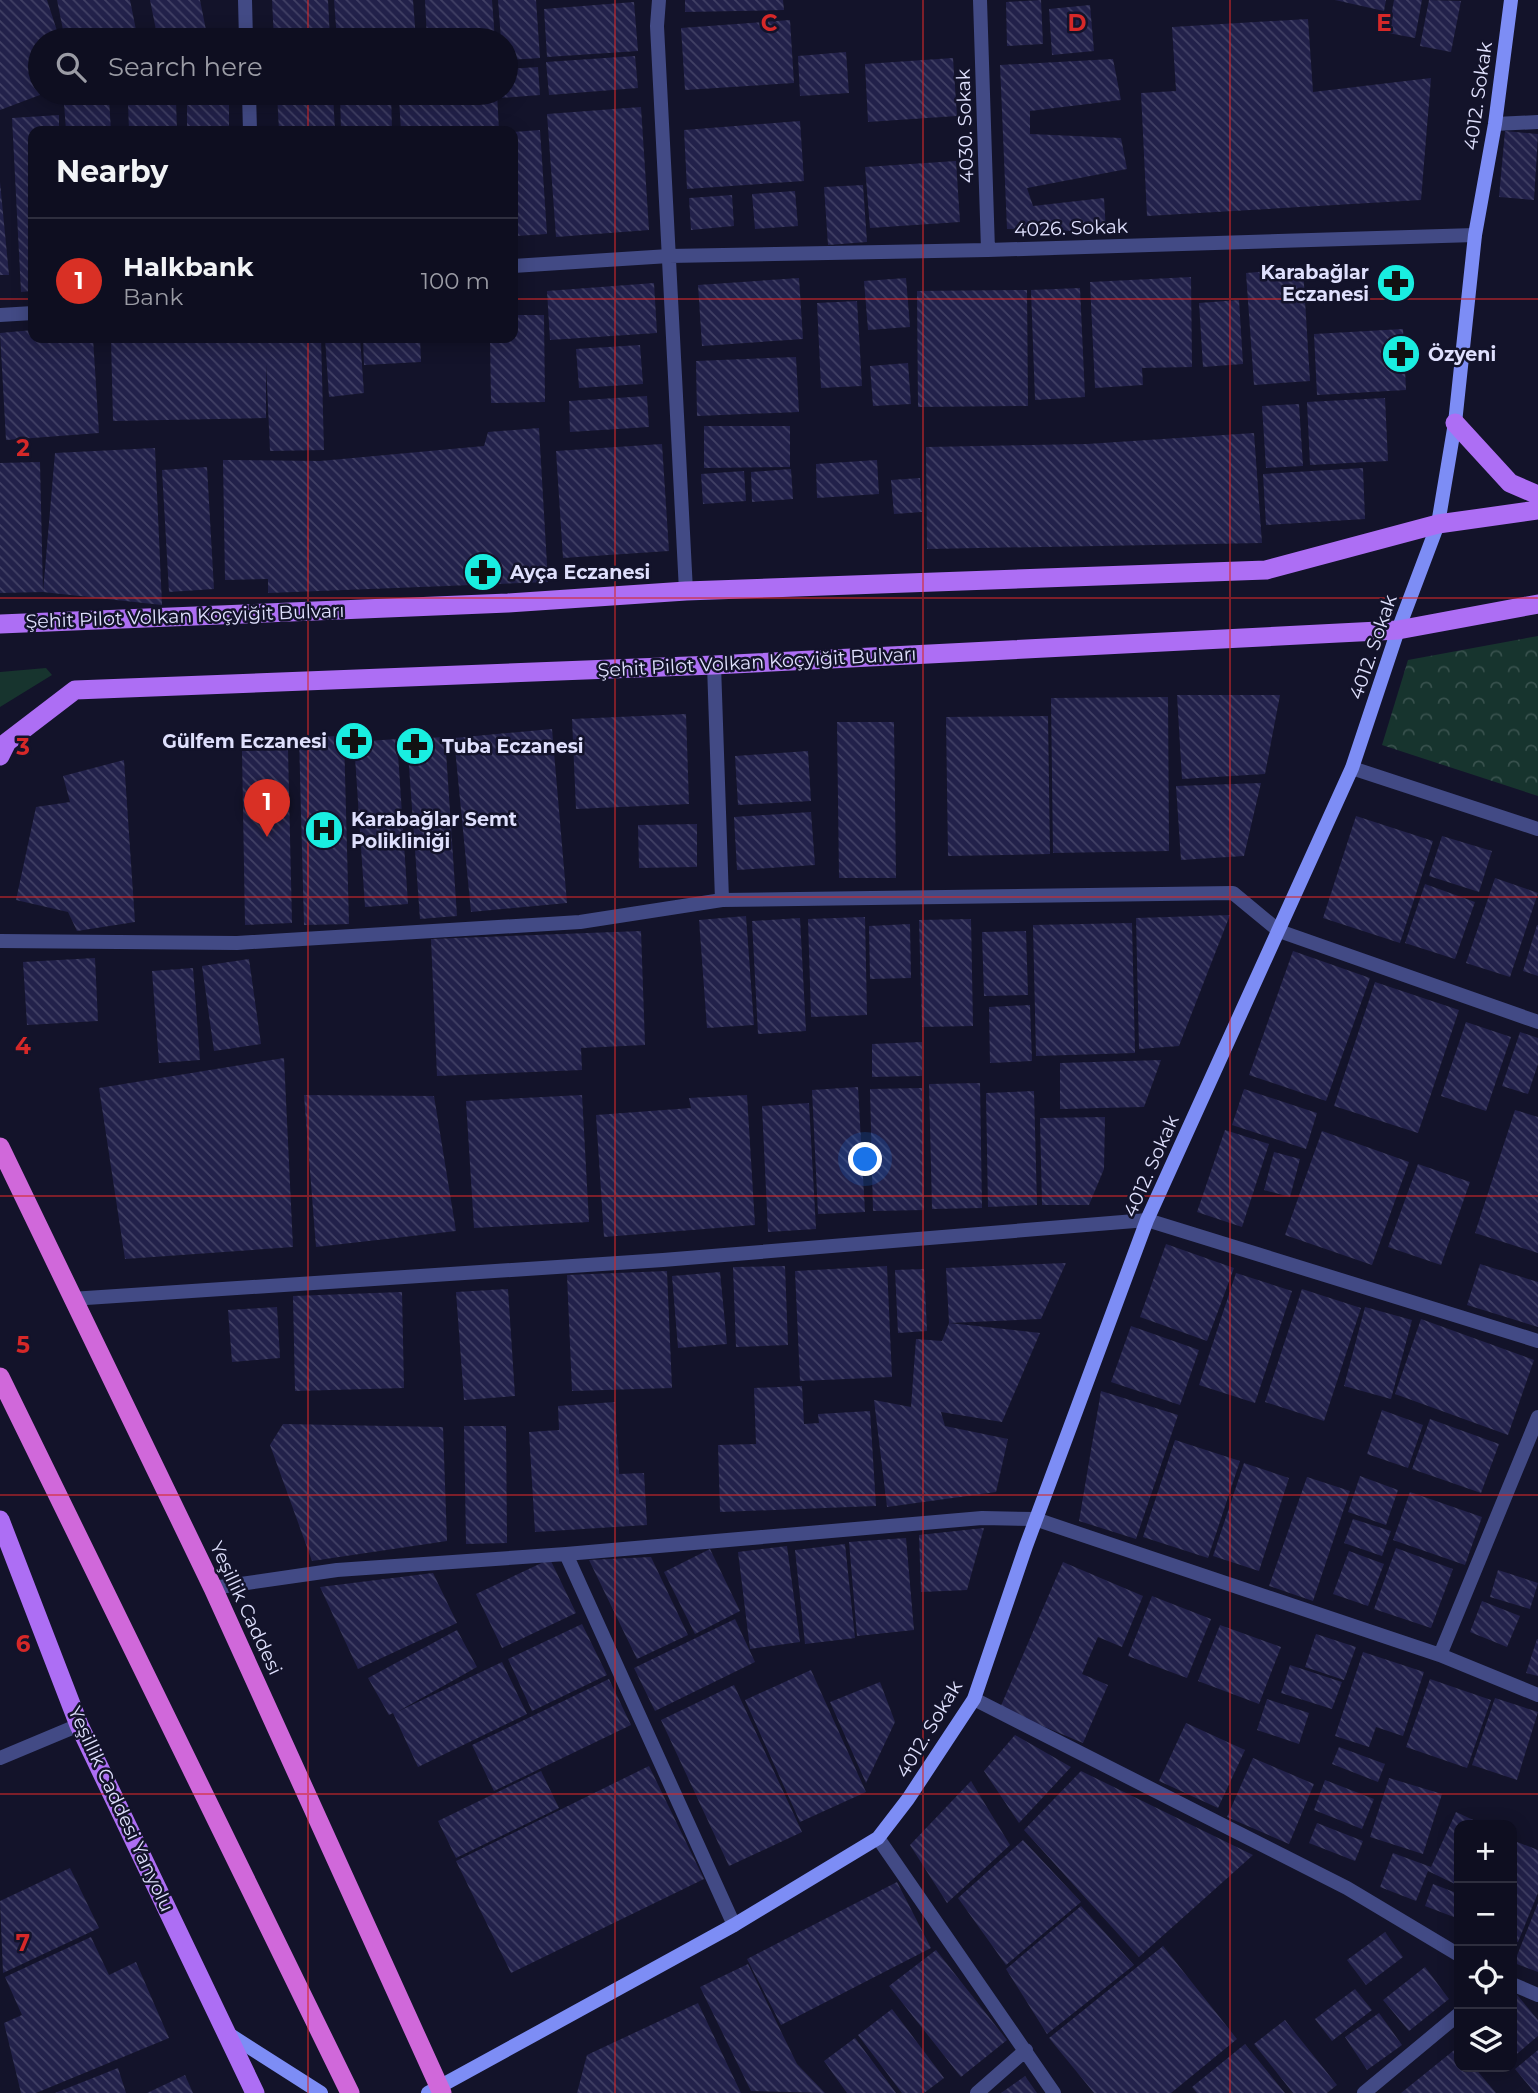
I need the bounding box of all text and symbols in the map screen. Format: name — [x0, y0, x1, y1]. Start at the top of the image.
text: C — [761, 9, 778, 37]
text: D — [1068, 9, 1087, 37]
text: E — [1376, 9, 1392, 37]
search box — [28, 28, 518, 105]
street label: 4012. Sokak — [1459, 40, 1497, 152]
icon: search — [52, 48, 90, 86]
text: Search here — [108, 51, 263, 83]
street label: 4030. Sokak — [951, 68, 978, 184]
text: Nearby — [56, 153, 168, 190]
street label: 4026. Sokak — [1014, 214, 1129, 241]
text: Halkbank — [123, 251, 254, 283]
place label: Karabağlar Eczanesi — [1261, 261, 1369, 306]
pharmacy icon: Karabağlar Eczanesi — [1375, 262, 1417, 304]
text: 1 — [74, 267, 84, 295]
text: 100 m — [421, 267, 490, 295]
text: Bank — [123, 283, 183, 311]
pharmacy icon: Özyeni — [1380, 333, 1422, 375]
place label: Özyeni — [1428, 343, 1496, 366]
text: 2 — [16, 434, 30, 462]
pharmacy icon: Ayça Eczanesi — [462, 551, 504, 593]
place label: Ayça Eczanesi — [509, 561, 650, 584]
street label: 4012. Sokak — [1344, 591, 1402, 702]
street label: Şehit Pilot Volkan Koçyiğit Bulvarı — [25, 599, 345, 633]
street label: Şehit Pilot Volkan Koçyiğit Bulvarı — [597, 642, 917, 682]
pharmacy icon: Gülfem Eczanesi — [333, 720, 375, 762]
pharmacy icon: Tuba Eczanesi — [394, 725, 436, 767]
place label: Gülfem Eczanesi — [162, 730, 327, 753]
text: 3 — [15, 733, 30, 761]
place label: Tuba Eczanesi — [442, 735, 584, 758]
pin: 1 — [244, 779, 290, 837]
place label: Karabağlar Semt Polikliniği — [351, 808, 517, 853]
hospital icon: Karabağlar Semt Polikliniği — [303, 809, 345, 851]
text: 4 — [15, 1032, 31, 1060]
street label: 4012. Sokak — [1118, 1111, 1184, 1221]
your location — [848, 1142, 882, 1176]
text: 5 — [16, 1331, 30, 1359]
street label: Yeşillik Caddesi — [205, 1538, 287, 1678]
text: 6 — [16, 1630, 31, 1658]
street label: 4012. Sokak — [891, 1676, 967, 1782]
street label: Yeşillik Caddesi Yanyolu — [63, 1703, 179, 1915]
map controls — [1454, 1820, 1517, 2072]
button: + — [1454, 1820, 1517, 1883]
button: − — [1454, 1883, 1517, 1946]
text: 7 — [16, 1929, 30, 1957]
button: locate — [1454, 1946, 1517, 2009]
button: layers — [1454, 2009, 1517, 2072]

